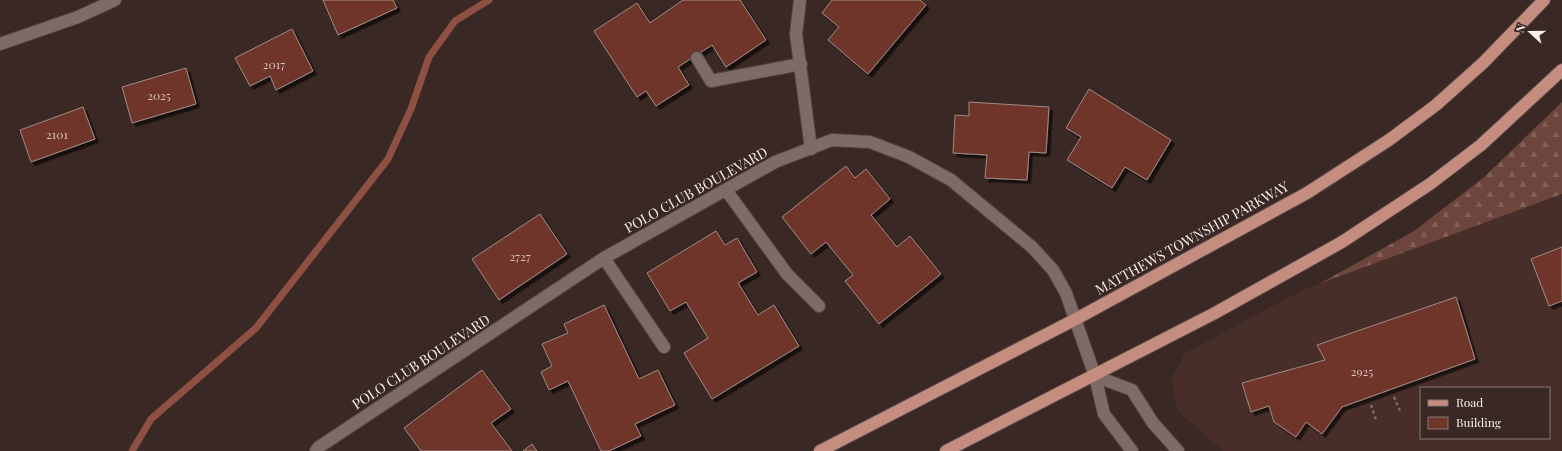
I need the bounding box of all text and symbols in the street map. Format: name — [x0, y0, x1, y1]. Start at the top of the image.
north arrow — [1510, 12, 1550, 52]
text: N — [1512, 22, 1529, 35]
house number: 2017 — [263, 56, 285, 72]
house number: 2025 — [147, 87, 171, 103]
house number: 2101 — [46, 126, 68, 142]
street label: POLO CLUB BOULEVARD — [621, 142, 771, 237]
street label: MATTHEWS TOWNSHIP PARKWAY — [1092, 176, 1293, 299]
house number: 2727 — [509, 248, 531, 264]
street label: POLO CLUB BOULEVARD — [348, 310, 493, 413]
house number: 2925 — [1351, 363, 1373, 379]
legend — [1420, 387, 1550, 439]
text: Road — [1456, 394, 1483, 410]
text: Building — [1456, 414, 1502, 430]

